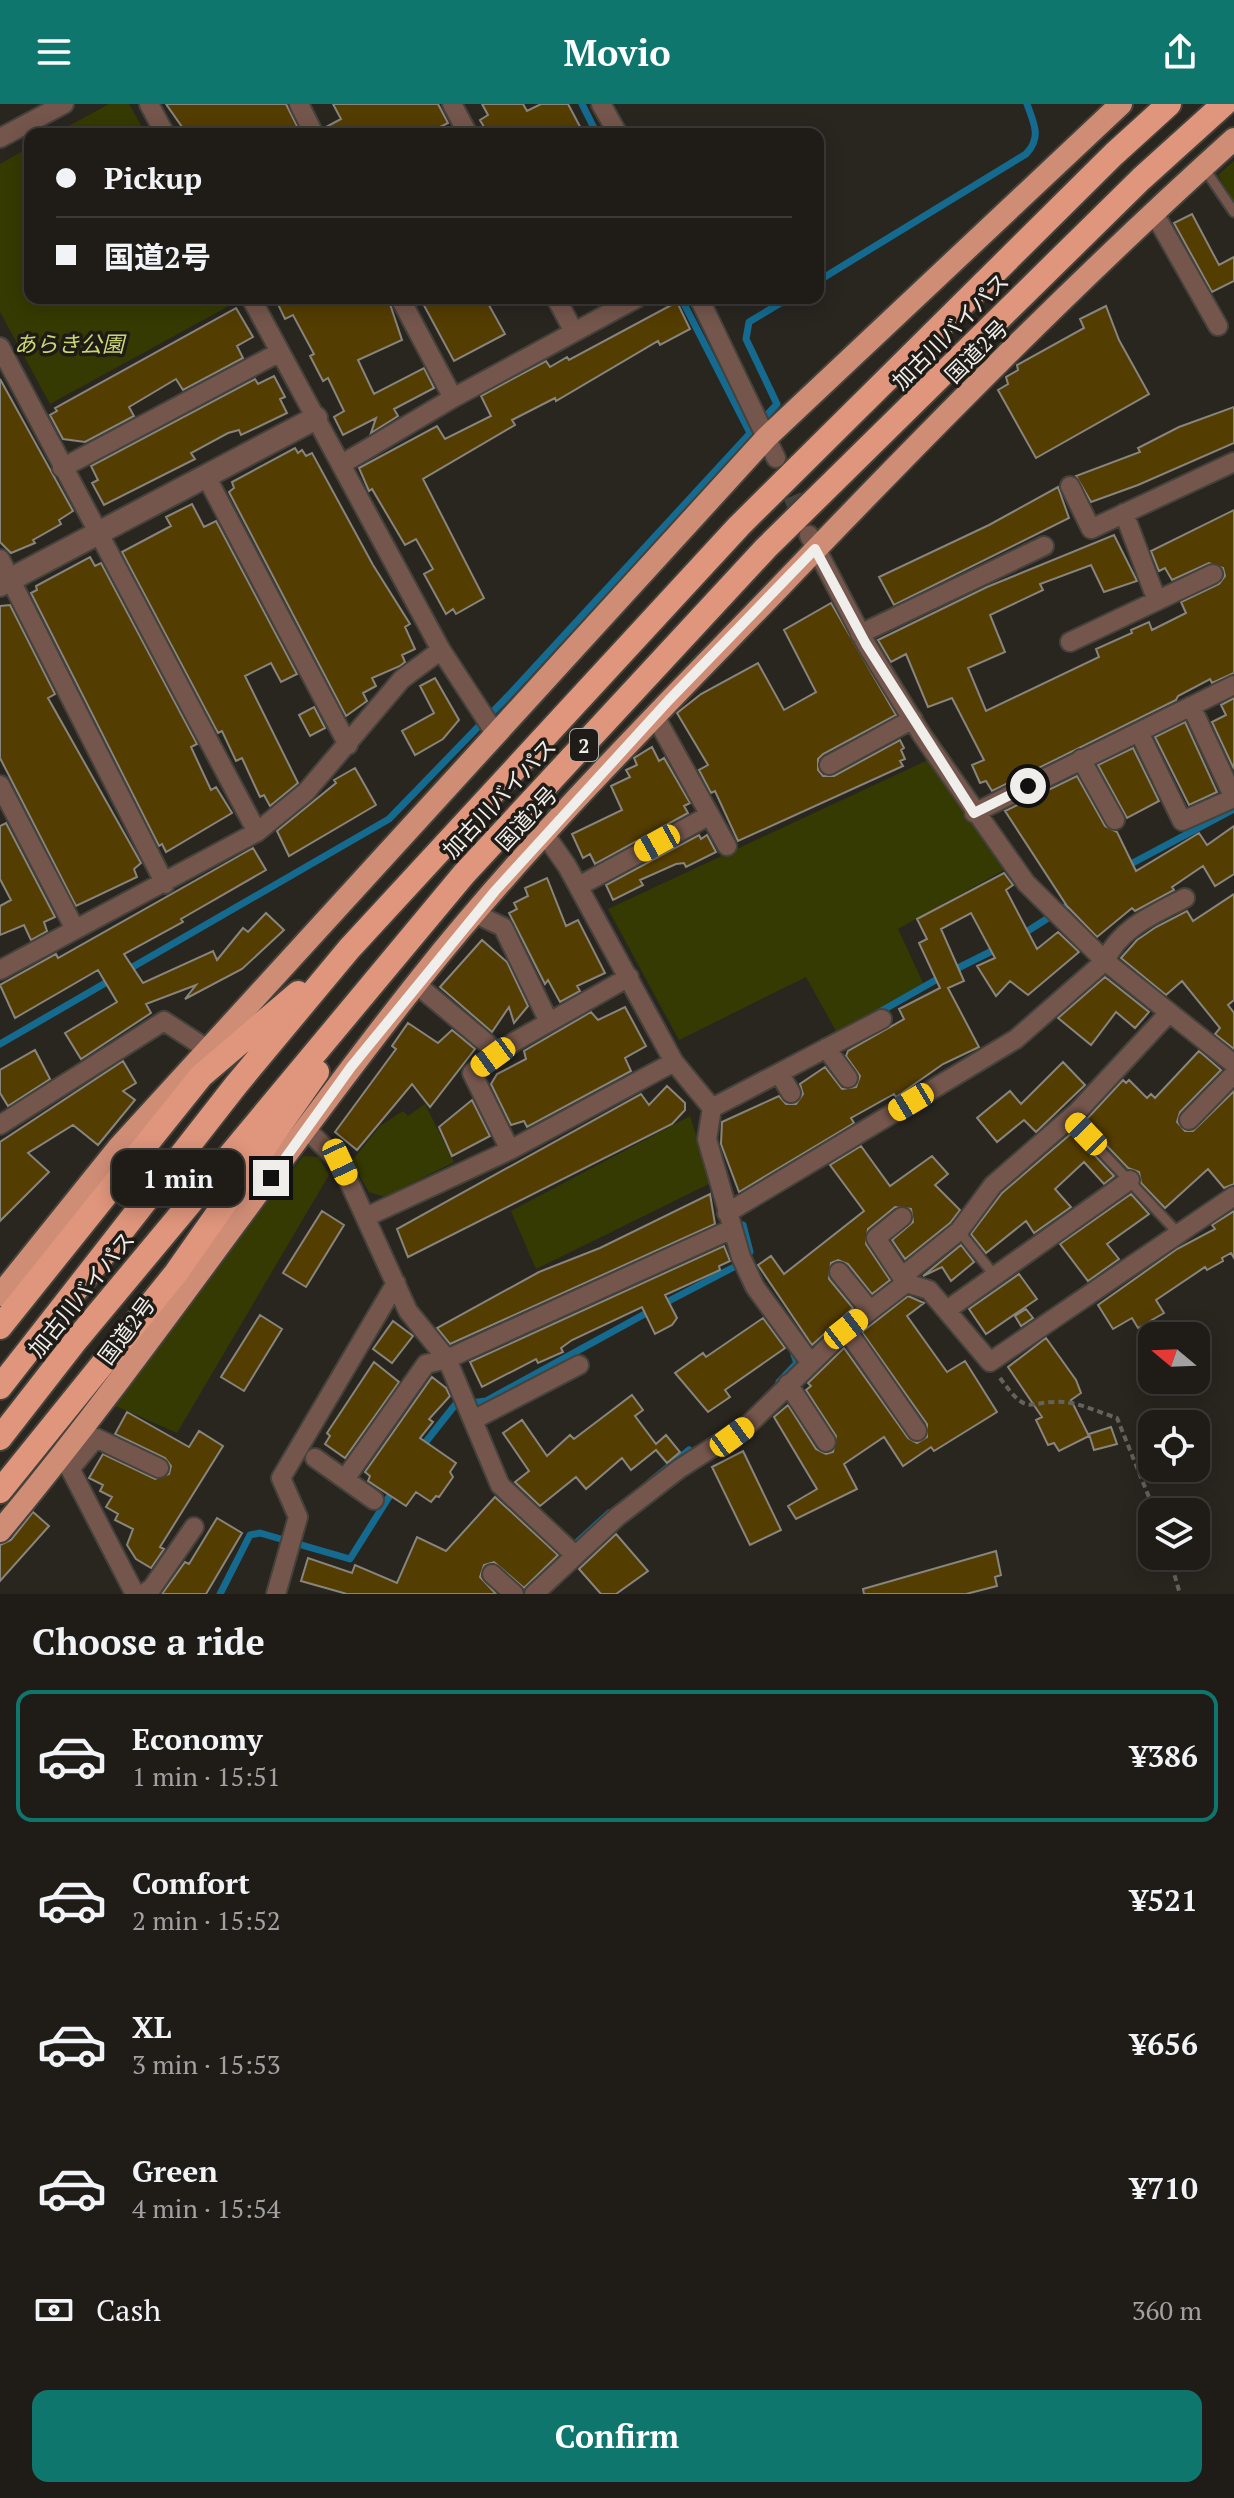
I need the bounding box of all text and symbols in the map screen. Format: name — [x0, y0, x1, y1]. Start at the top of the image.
text: Movio — [563, 29, 671, 76]
icon: menu — [32, 30, 76, 74]
icon: share — [1158, 30, 1202, 74]
text: Pickup — [104, 158, 202, 198]
text: 国道2号 — [104, 237, 211, 277]
street label: 加古川バイパス — [885, 266, 1015, 396]
street label: 国道2号 — [938, 313, 1014, 389]
park label: あらき公園 — [14, 329, 127, 358]
road number: 2 — [570, 729, 598, 761]
street label: 加古川バイパス — [436, 732, 562, 864]
route start — [1010, 768, 1046, 804]
street label: 国道2号 — [489, 780, 563, 856]
car — [630, 821, 684, 865]
car — [467, 1033, 519, 1081]
car — [884, 1079, 938, 1125]
car — [1061, 1108, 1111, 1160]
car — [319, 1135, 361, 1189]
callout: 1 min — [111, 1150, 243, 1206]
route end — [253, 1160, 289, 1196]
text: 1 min — [142, 1161, 214, 1195]
street label: 加古川バイパス — [21, 1225, 141, 1363]
street label: 国道2号 — [91, 1290, 161, 1370]
car — [820, 1305, 872, 1353]
north arrow — [1138, 1322, 1210, 1394]
map controls — [1138, 1322, 1210, 1570]
button: locate — [1138, 1410, 1210, 1482]
car — [706, 1413, 758, 1461]
button: layers — [1138, 1498, 1210, 1570]
text: Choose a ride — [32, 1618, 265, 1665]
text: Economy — [132, 1719, 263, 1759]
icon: car — [36, 1720, 108, 1792]
text: ¥386 — [1130, 1736, 1198, 1776]
text: 1 min · 15:51 — [132, 1759, 281, 1793]
text: Comfort — [132, 1863, 250, 1903]
icon: car — [36, 1864, 108, 1936]
text: ¥521 — [1130, 1880, 1198, 1920]
text: 2 min · 15:52 — [132, 1903, 281, 1937]
text: XL — [132, 2007, 171, 2047]
icon: car — [36, 2008, 108, 2080]
text: ¥656 — [1130, 2024, 1198, 2064]
text: 3 min · 15:53 — [132, 2047, 281, 2081]
text: Green — [132, 2151, 218, 2191]
icon: car — [36, 2152, 108, 2224]
text: ¥710 — [1130, 2168, 1198, 2208]
text: 4 min · 15:54 — [132, 2191, 281, 2225]
icon: cash — [32, 2288, 76, 2332]
text: Cash — [96, 2290, 161, 2330]
text: 360 m — [1132, 2293, 1202, 2327]
button: Confirm — [32, 2390, 1202, 2482]

